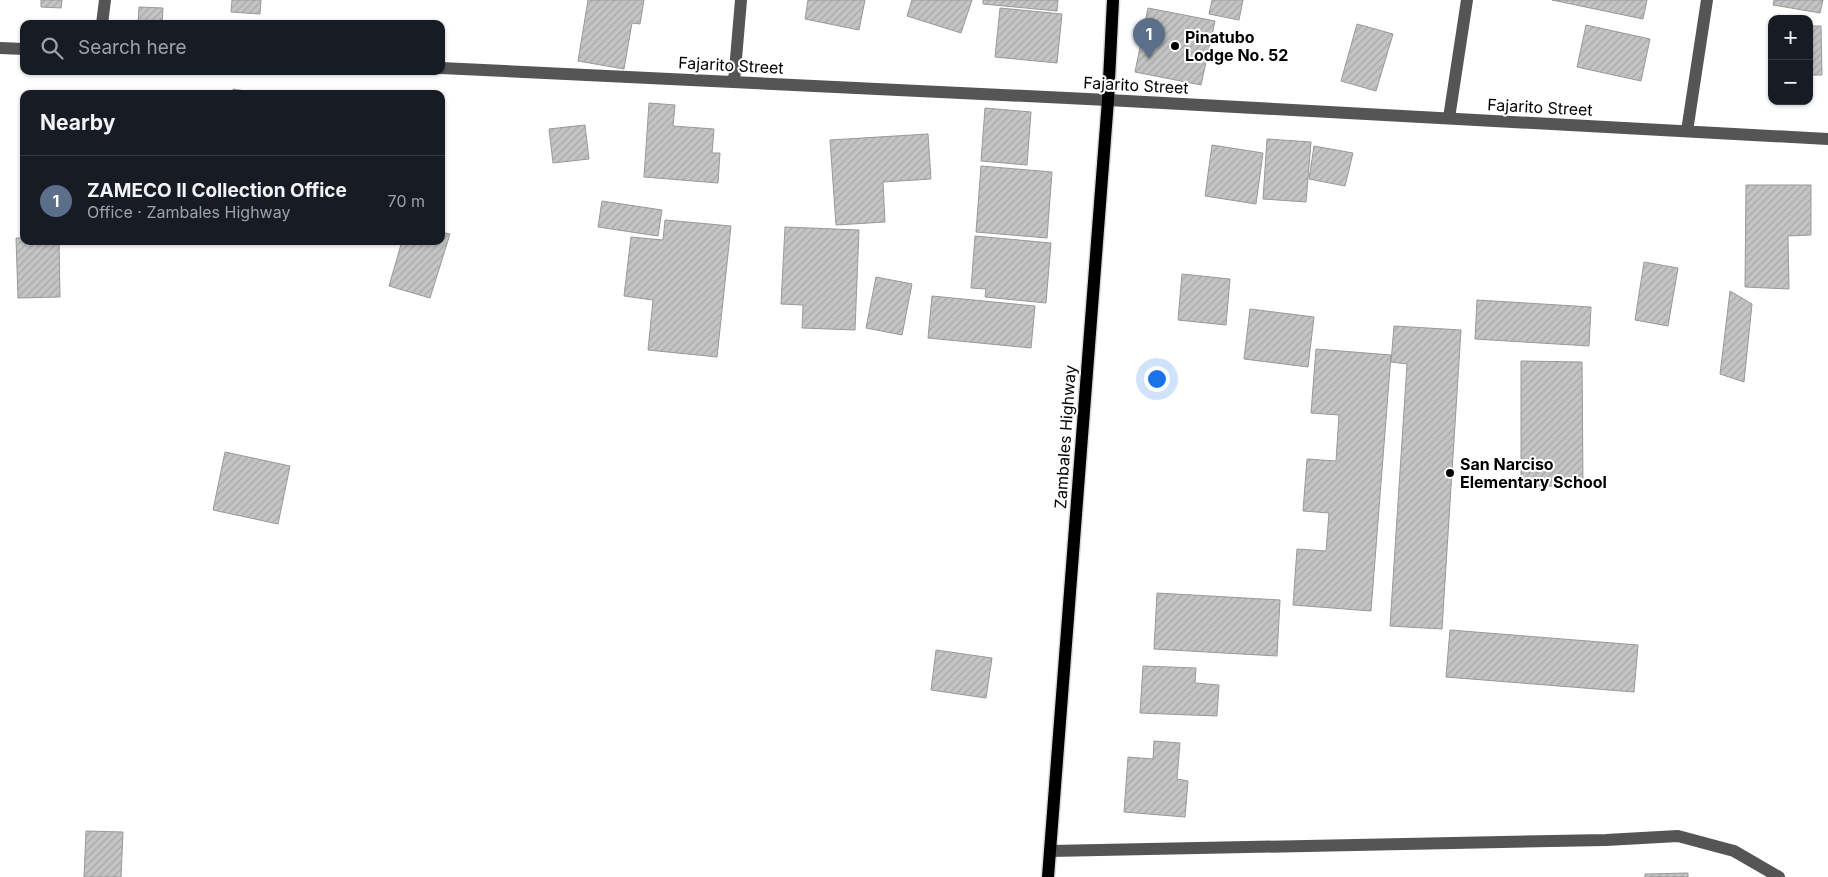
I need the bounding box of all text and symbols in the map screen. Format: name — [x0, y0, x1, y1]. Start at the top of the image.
map controls — [1768, 15, 1813, 105]
button: + — [1768, 15, 1813, 60]
pin: 1 — [1133, 18, 1165, 59]
search box — [20, 20, 445, 75]
place label: Pinatubo Lodge No. 52 — [1185, 27, 1288, 65]
icon: search — [38, 34, 66, 62]
text: Search here — [78, 36, 187, 59]
marker: Pinatubo Lodge No. 52 — [1169, 40, 1181, 52]
street label: Fajarito Street — [678, 52, 784, 78]
button: − — [1768, 60, 1813, 105]
street label: Fajarito Street — [1083, 72, 1189, 98]
street label: Fajarito Street — [1487, 94, 1593, 120]
text: Nearby — [40, 110, 115, 135]
text: ZAMECO II Collection Office — [87, 179, 347, 202]
text: 1 — [53, 191, 59, 211]
text: 70 m — [388, 191, 425, 211]
text: Office · Zambales Highway — [87, 202, 290, 222]
street label: Zambales Highway — [1050, 364, 1080, 510]
your location — [1144, 366, 1170, 392]
place label: San Narciso Elementary School — [1460, 454, 1607, 492]
marker: San Narciso Elementary School — [1444, 467, 1456, 479]

